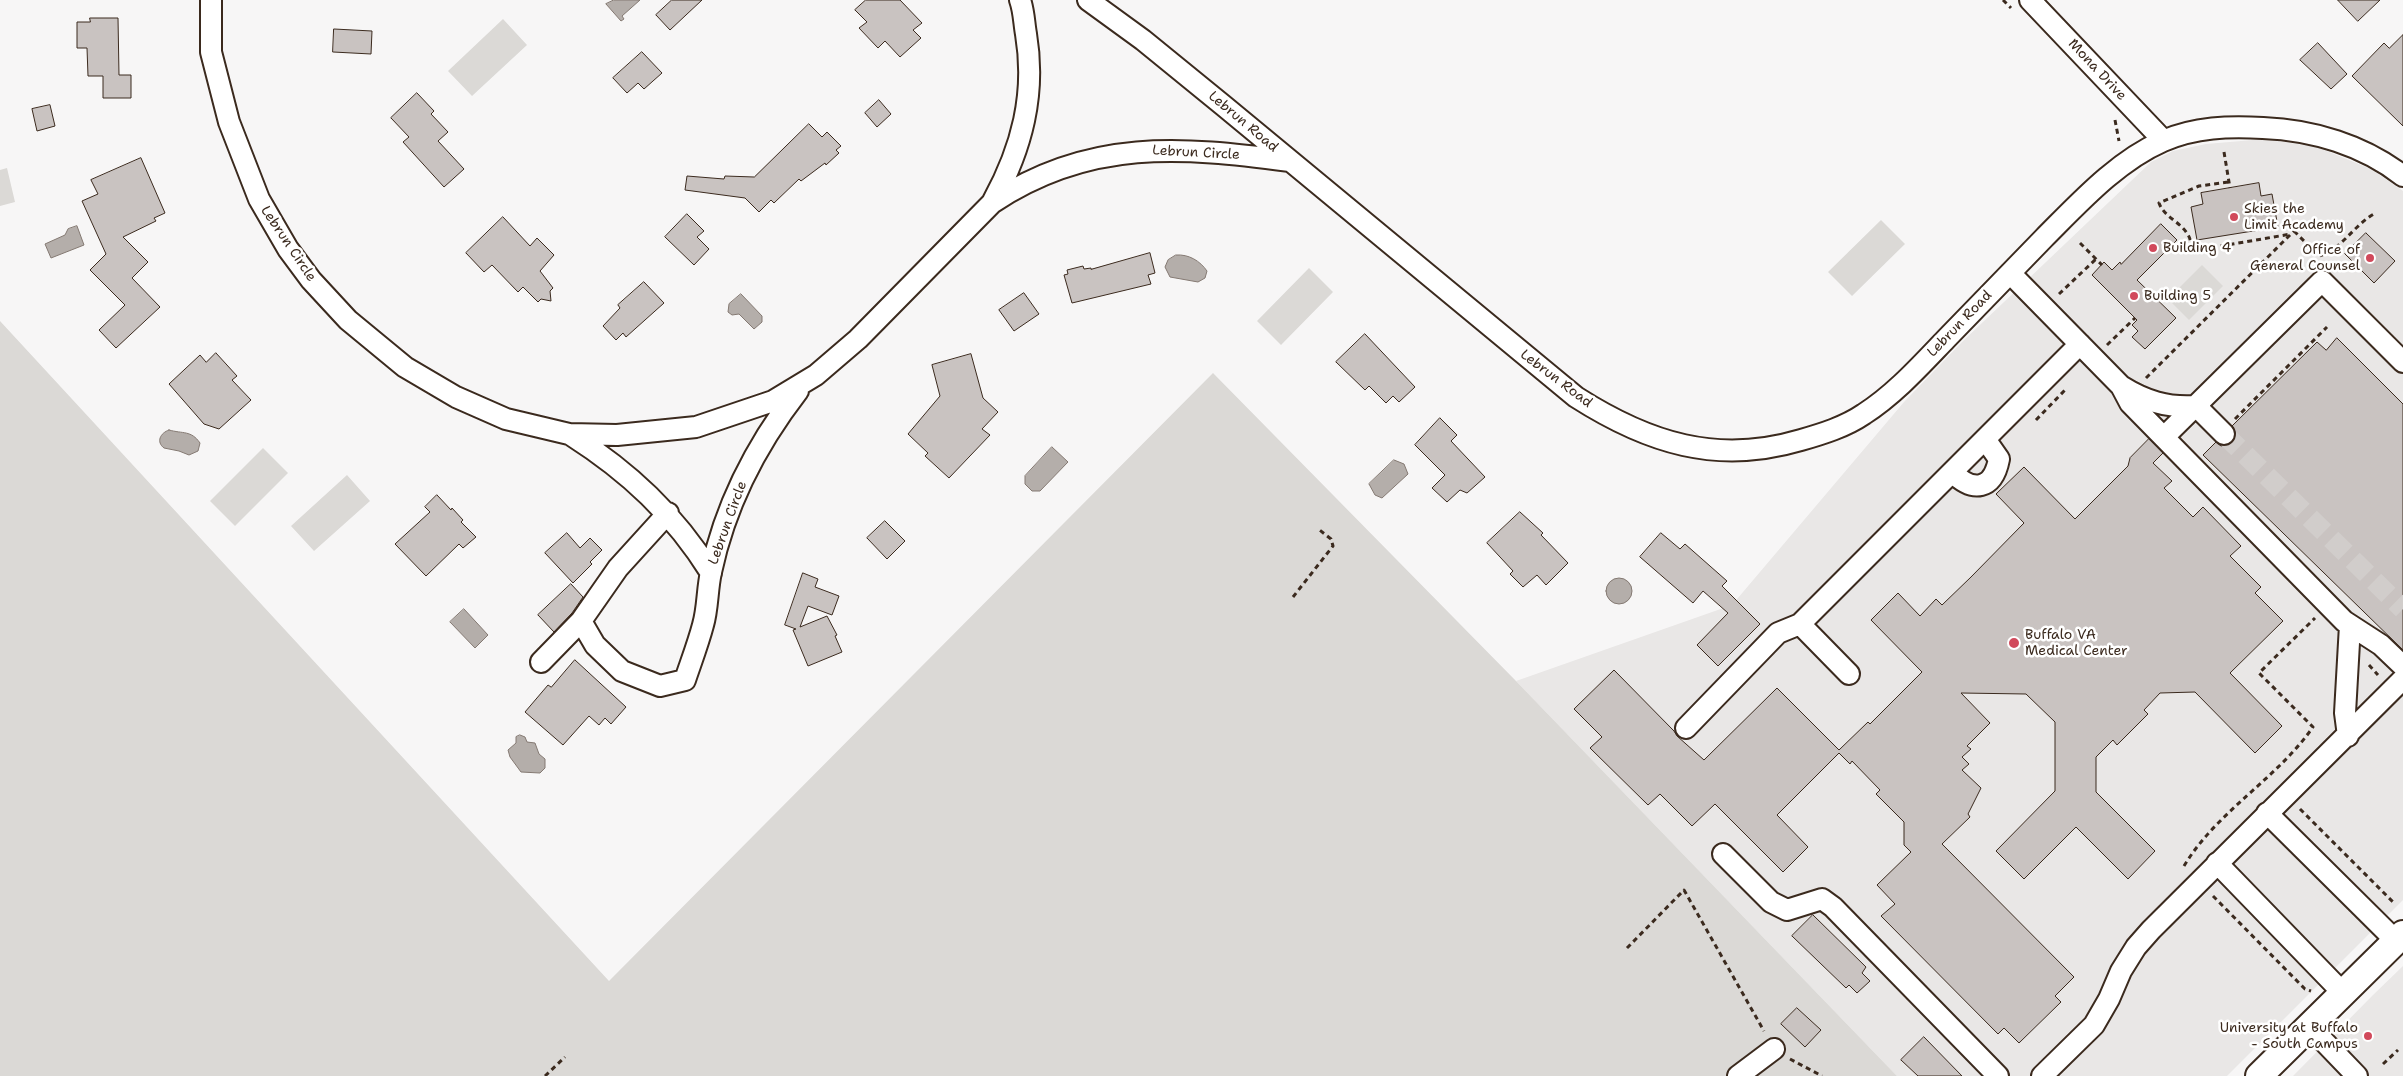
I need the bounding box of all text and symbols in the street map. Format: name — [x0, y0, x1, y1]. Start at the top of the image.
street label: Mona Drive — [2064, 36, 2130, 104]
street label: Lebrun Road — [1205, 88, 1281, 156]
street label: Lebrun Circle — [1152, 142, 1240, 164]
place label: Skies the Limit Academy — [2244, 201, 2344, 233]
street label: Lebrun Circle — [257, 203, 319, 285]
marker: Skies the Limit Academy — [2228, 211, 2240, 223]
place label: Building 4 — [2163, 240, 2231, 256]
marker: Building 4 — [2147, 242, 2159, 254]
place label: Office of General Counsel — [2250, 242, 2360, 274]
marker: Office of General Counsel — [2364, 252, 2376, 264]
street label: Lebrun Road — [1924, 287, 1996, 361]
place label: Building 5 — [2144, 288, 2211, 304]
marker: Building 5 — [2128, 290, 2140, 302]
street label: Lebrun Road — [1517, 346, 1595, 412]
street label: Lebrun Circle — [705, 479, 751, 567]
place label: Buffalo VA Medical Center — [2025, 627, 2128, 660]
marker: Buffalo VA Medical Center — [2007, 636, 2021, 650]
place label: University at Buffalo - South Campus — [2220, 1020, 2358, 1052]
marker: University at Buffalo - South Campus — [2362, 1030, 2374, 1042]

